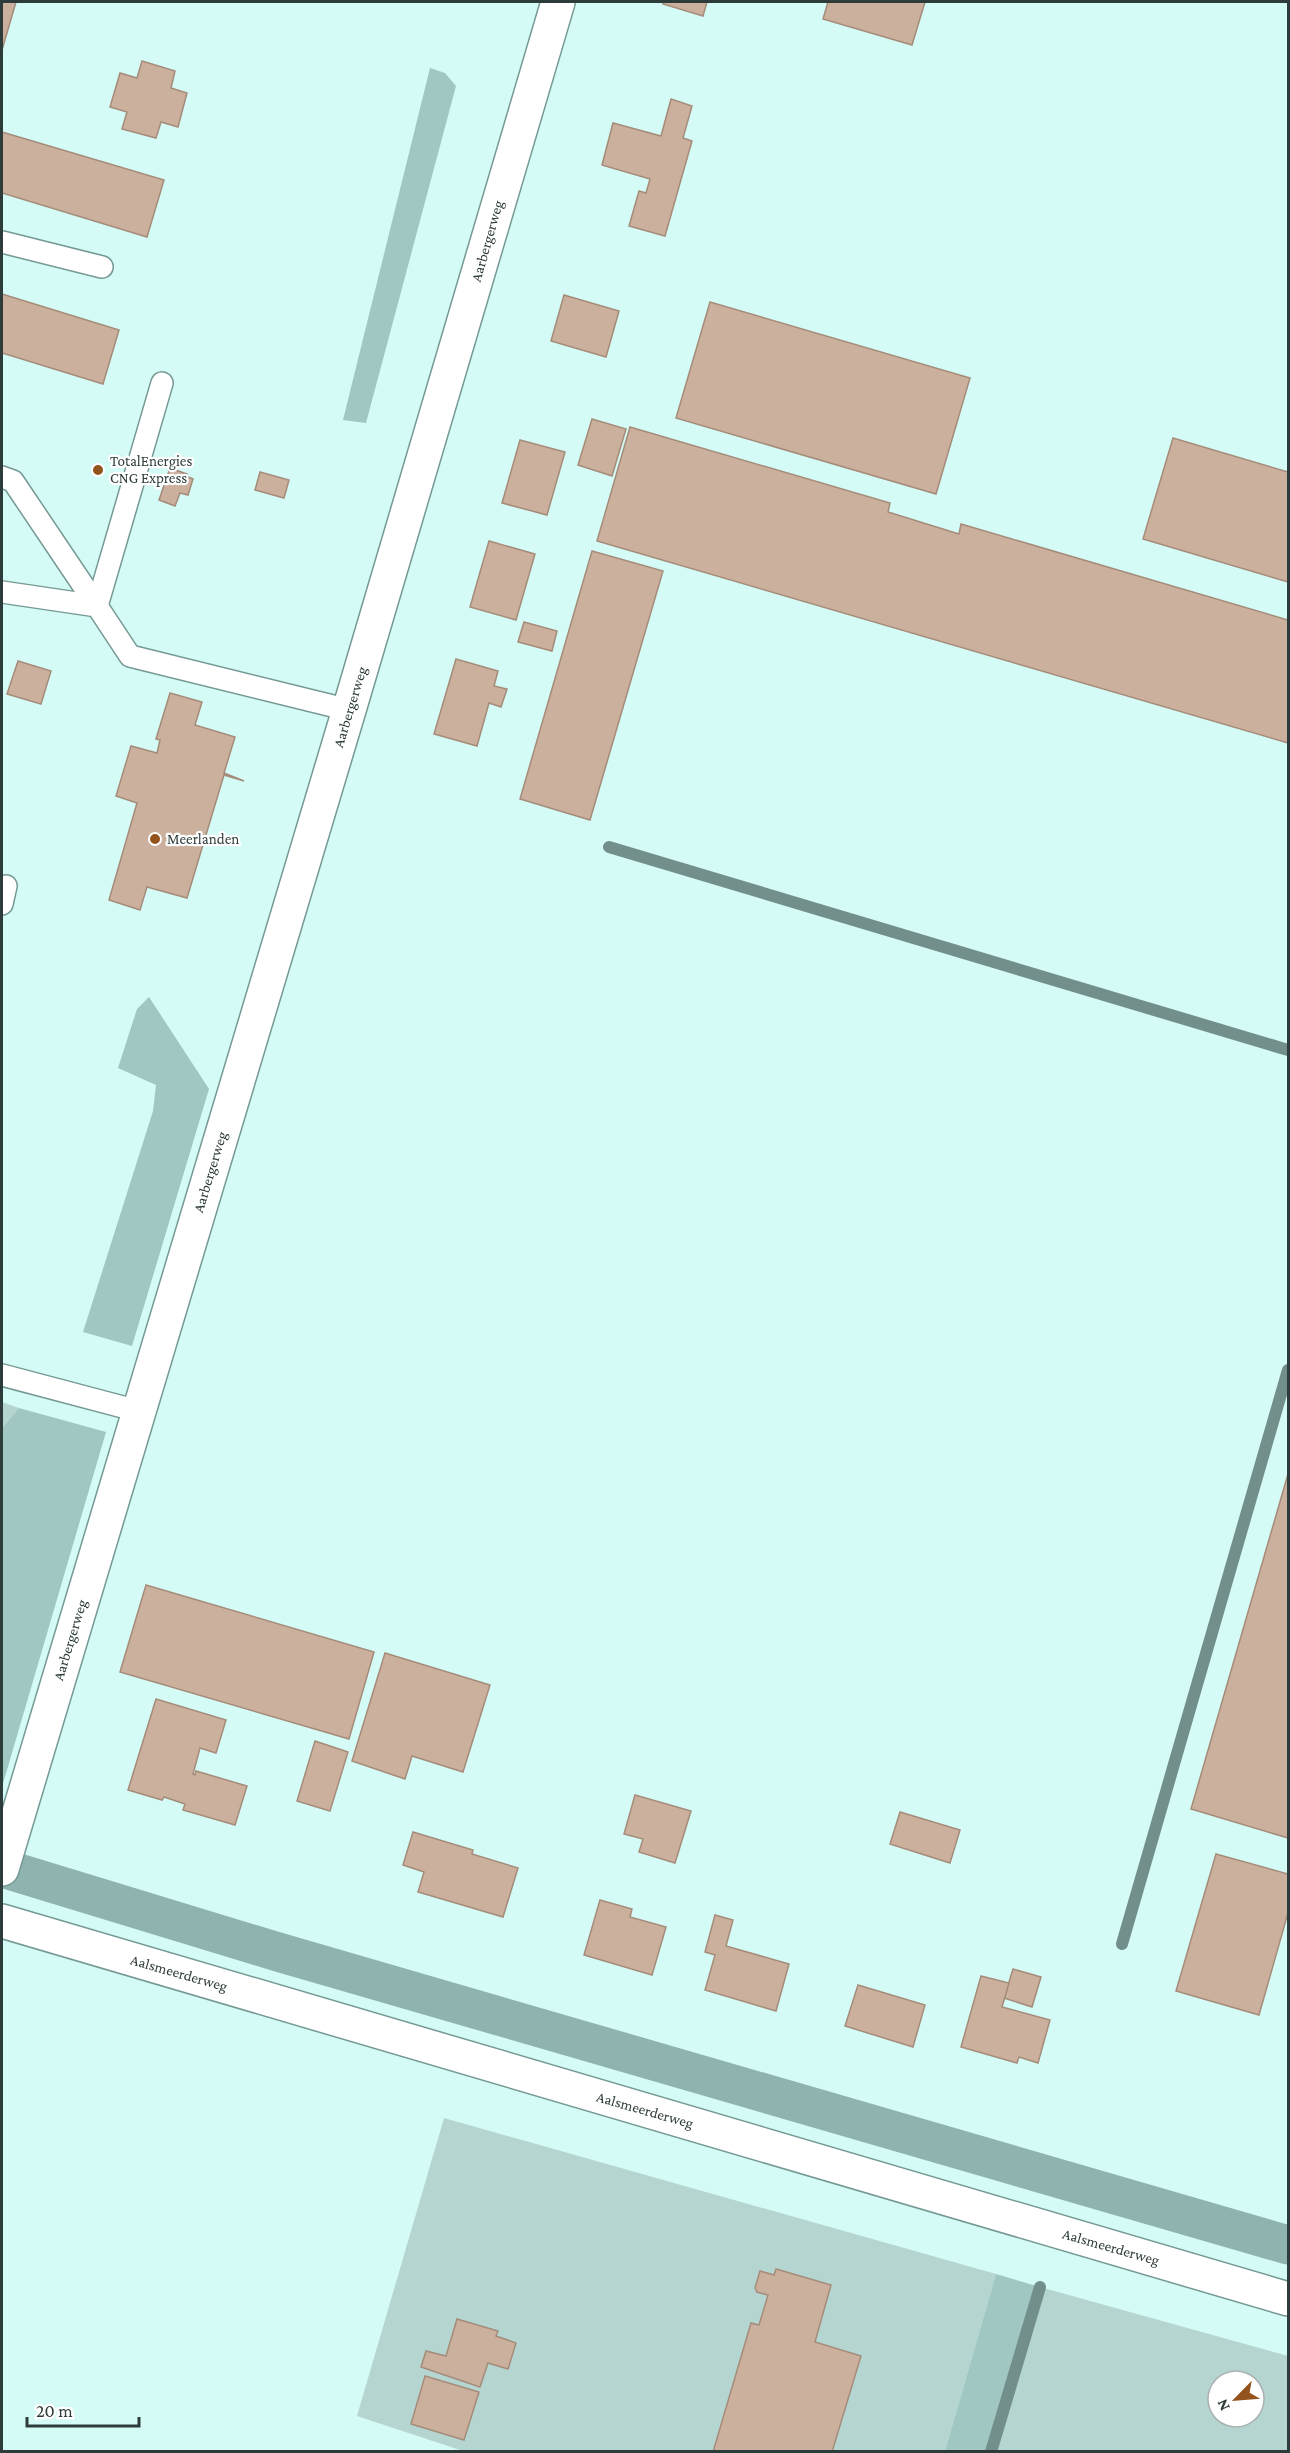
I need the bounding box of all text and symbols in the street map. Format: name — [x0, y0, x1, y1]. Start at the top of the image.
street label: Aarbergerweg — [468, 198, 507, 284]
place label: TotalEnergies CNG Express — [110, 453, 192, 487]
marker: TotalEnergies CNG Express — [91, 463, 105, 477]
street label: Aarbergerweg — [330, 665, 371, 750]
place label: Meerlanden — [167, 831, 239, 847]
marker: Meerlanden — [148, 832, 162, 846]
street label: Aarbergerweg — [190, 1130, 231, 1215]
street label: Aarbergerweg — [50, 1598, 91, 1683]
street label: Aalsmeerderweg — [128, 1952, 229, 1995]
street label: Aalsmeerderweg — [594, 2089, 695, 2132]
street label: Aalsmeerderweg — [1060, 2226, 1161, 2269]
north arrow — [1206, 2369, 1266, 2429]
scale bar — [27, 2390, 140, 2428]
text: N — [1213, 2397, 1233, 2414]
text: 20 m — [36, 2401, 73, 2421]

